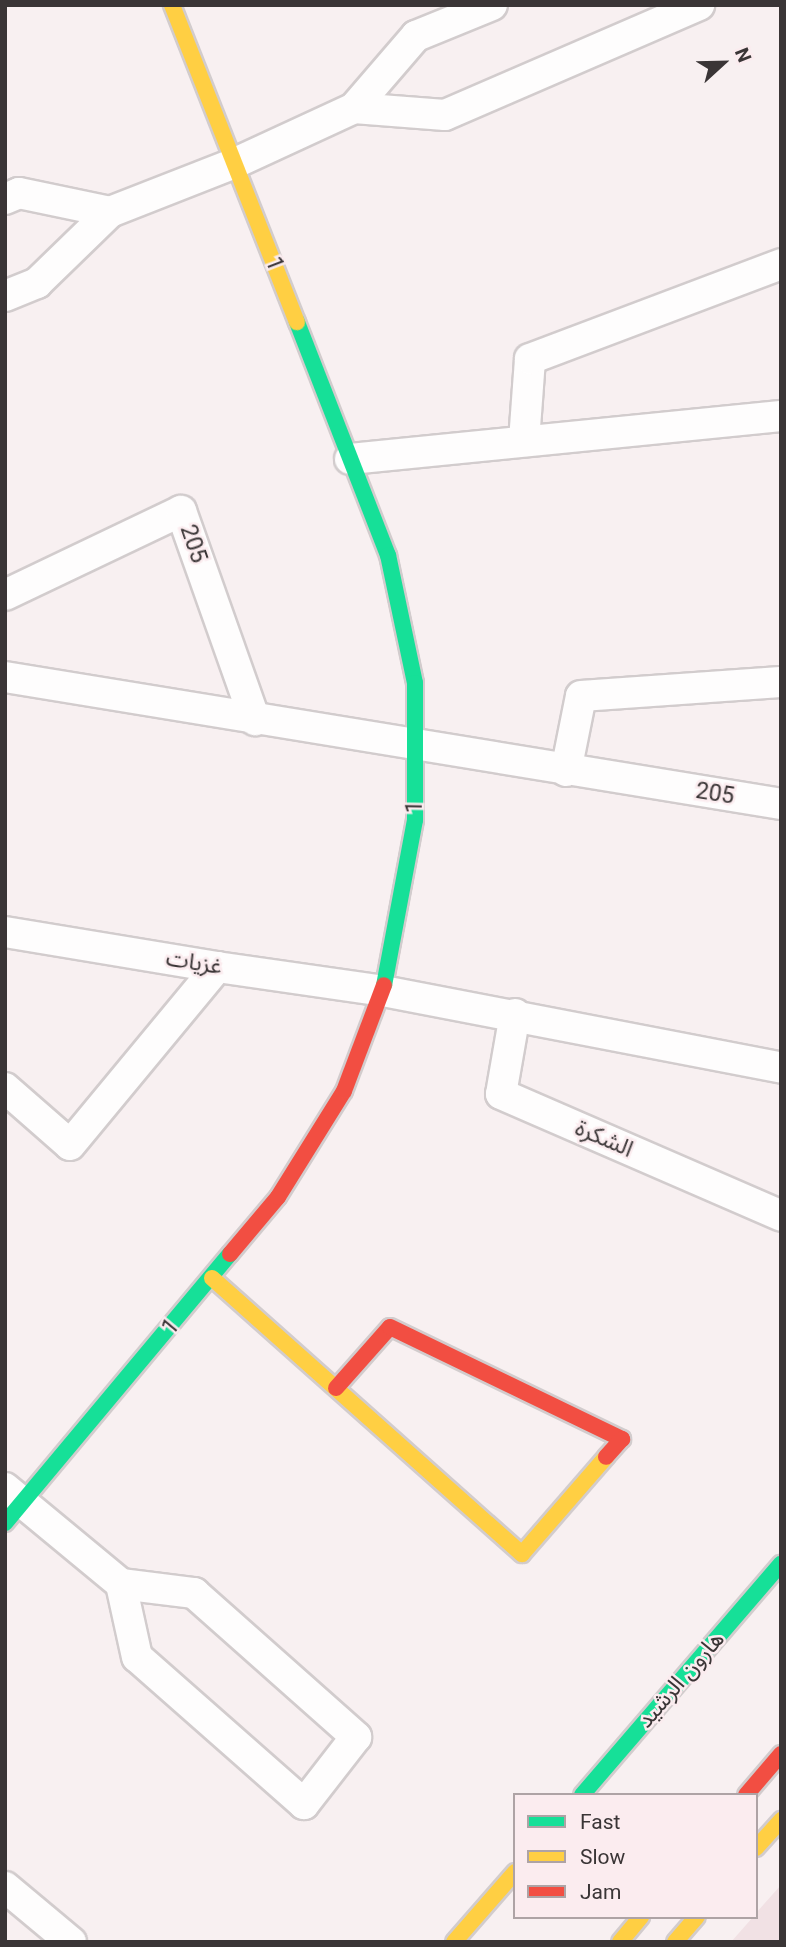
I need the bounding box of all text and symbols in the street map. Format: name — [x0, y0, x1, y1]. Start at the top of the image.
north arrow — [688, 28, 758, 98]
text: N — [730, 44, 756, 65]
street label: 1 — [259, 253, 289, 275]
street label: 205 — [174, 521, 212, 567]
street label: 205 — [694, 777, 736, 811]
street label: 1 — [401, 800, 429, 814]
street label: غزيات — [164, 945, 224, 981]
street label: الشكرة — [571, 1115, 637, 1163]
street label: 1 — [156, 1313, 186, 1341]
street label: هارون الرشيد — [632, 1626, 730, 1734]
legend — [513, 1793, 758, 1919]
text: Fast — [580, 1810, 620, 1834]
text: Slow — [580, 1845, 625, 1869]
text: Jam — [580, 1880, 621, 1904]

